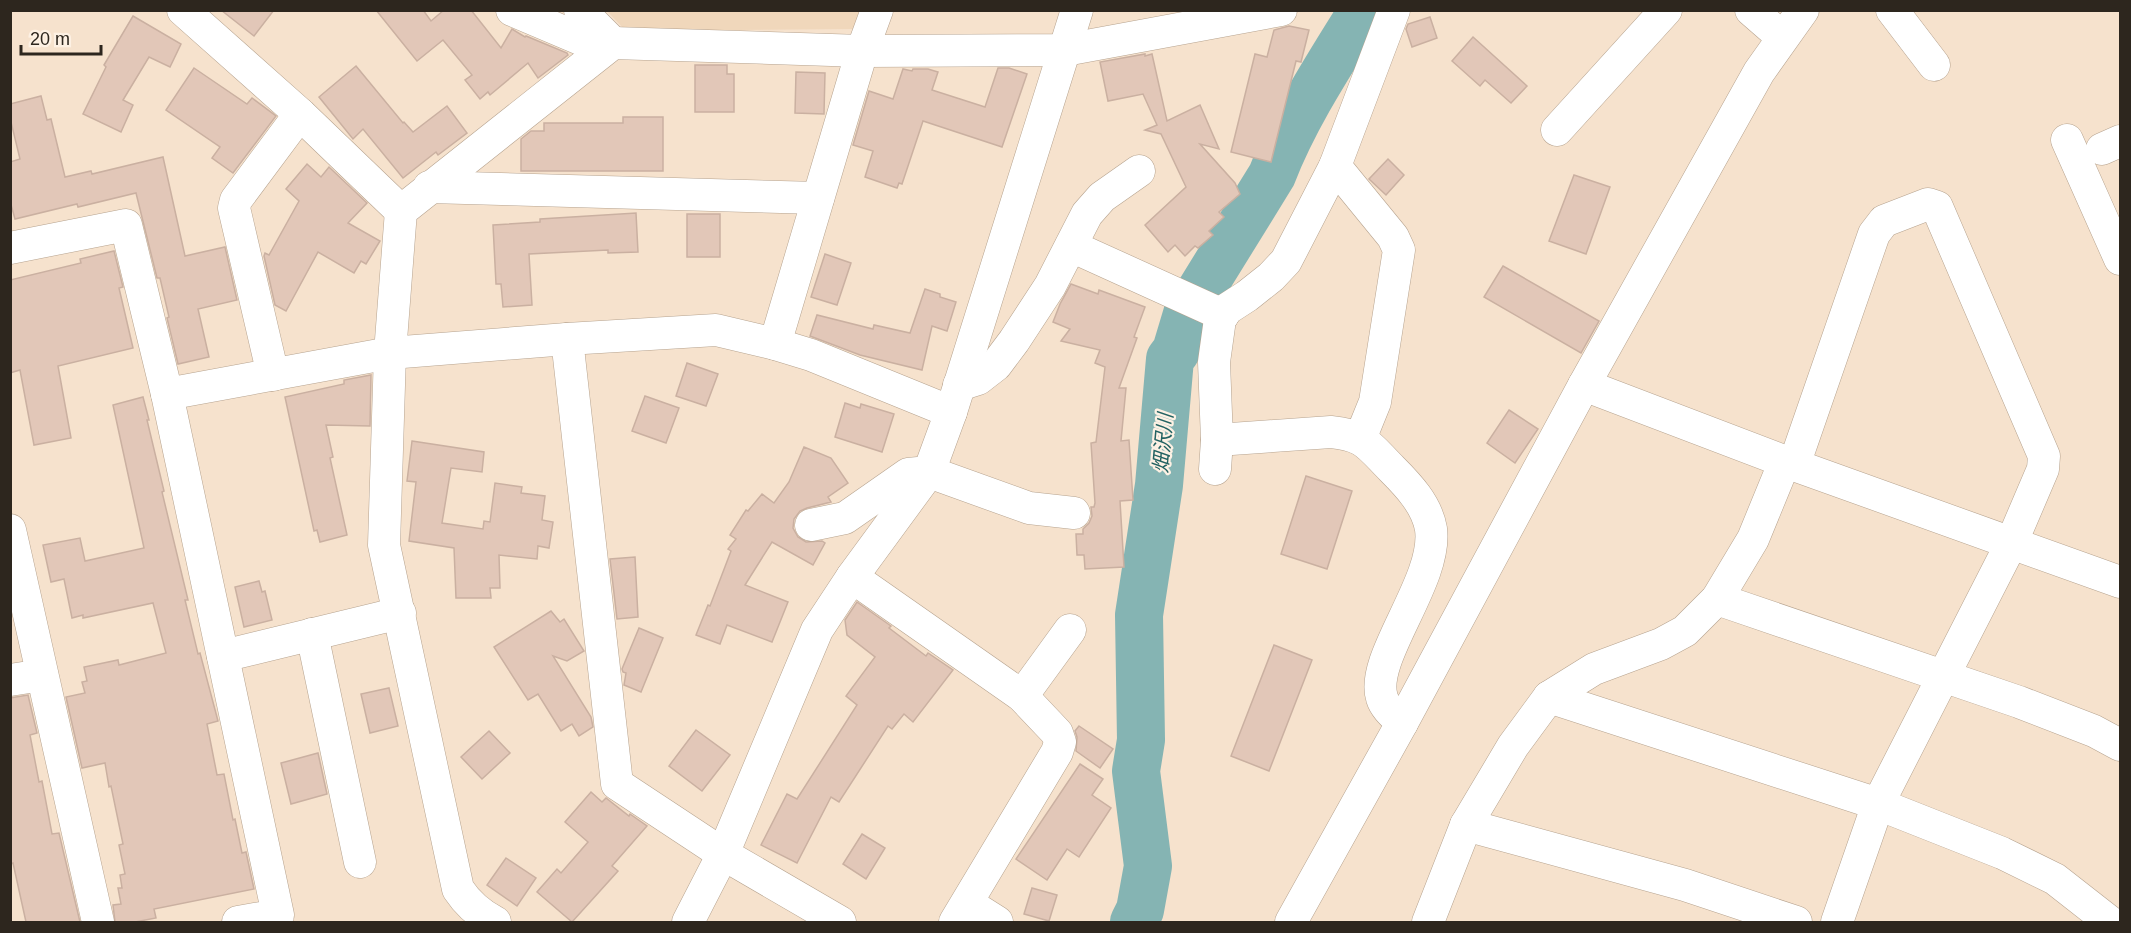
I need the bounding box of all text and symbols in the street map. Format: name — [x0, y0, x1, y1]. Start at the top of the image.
scale bar — [21, 18, 100, 56]
text: 20 m — [30, 29, 70, 49]
water label: 畑沢川 — [1149, 410, 1177, 474]

